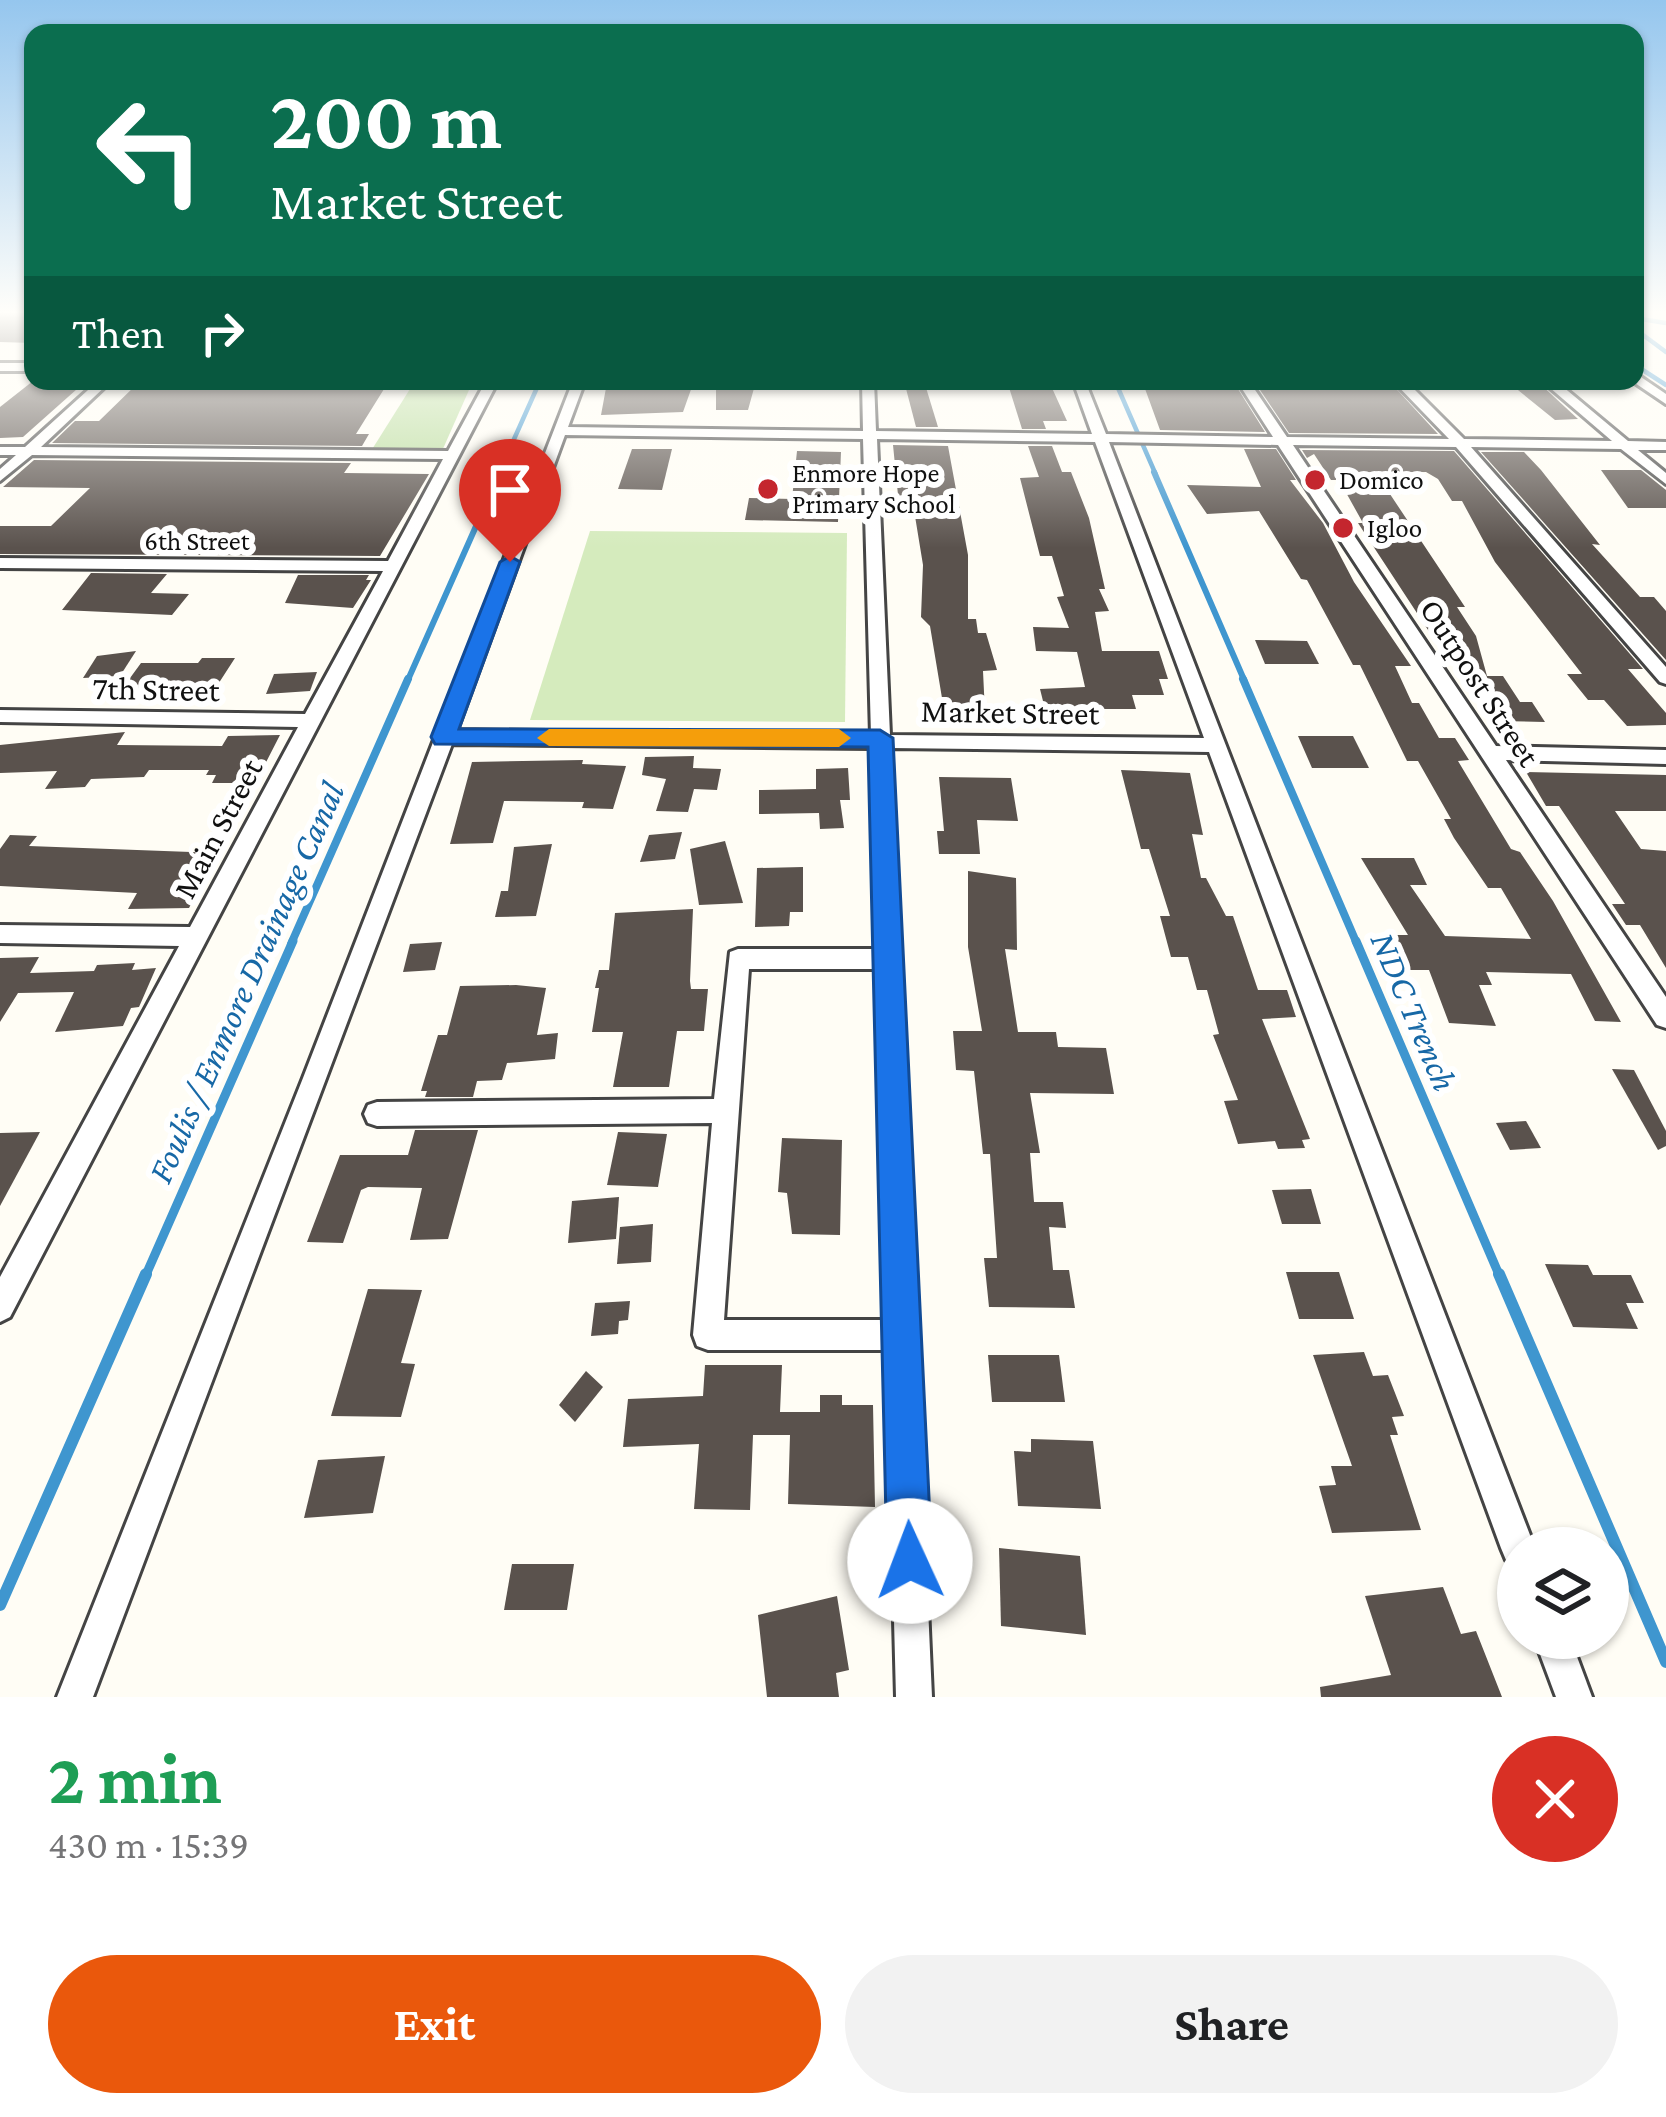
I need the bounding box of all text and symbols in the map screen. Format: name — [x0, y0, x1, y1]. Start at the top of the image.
icon: left — [72, 72, 228, 228]
text: 200 m — [270, 73, 502, 166]
text: Market Street — [270, 171, 562, 231]
icon: right — [189, 300, 255, 366]
text: Then — [72, 308, 165, 358]
pin — [459, 439, 561, 562]
icon: arrive — [477, 457, 543, 523]
place label: Enmore Hope Primary School — [792, 458, 956, 519]
place label: Domico — [1339, 465, 1424, 495]
marker: Domico — [1302, 467, 1328, 493]
marker: Enmore Hope Primary School — [755, 476, 781, 502]
place label: Igloo — [1367, 513, 1422, 543]
marker: Igloo — [1330, 515, 1356, 541]
street label: 6th Street — [144, 526, 251, 556]
street label: Outpost Street — [1413, 592, 1549, 774]
street label: 7th Street — [92, 669, 221, 708]
street label: Market Street — [920, 691, 1101, 732]
street label: Main Street — [165, 751, 270, 904]
water label: Foulis / Enmore Drainage Canal — [139, 775, 353, 1189]
water label: NDC Trench — [1363, 926, 1465, 1097]
position arrow — [847, 1498, 973, 1624]
map controls — [1497, 1527, 1629, 1659]
button: layers — [1497, 1527, 1629, 1659]
button: close — [1492, 1736, 1618, 1862]
text: 2 min — [48, 1738, 222, 1818]
text: 430 m · 15:39 — [48, 1823, 249, 1866]
button: Exit — [48, 1955, 821, 2093]
button: Share — [845, 1955, 1618, 2093]

